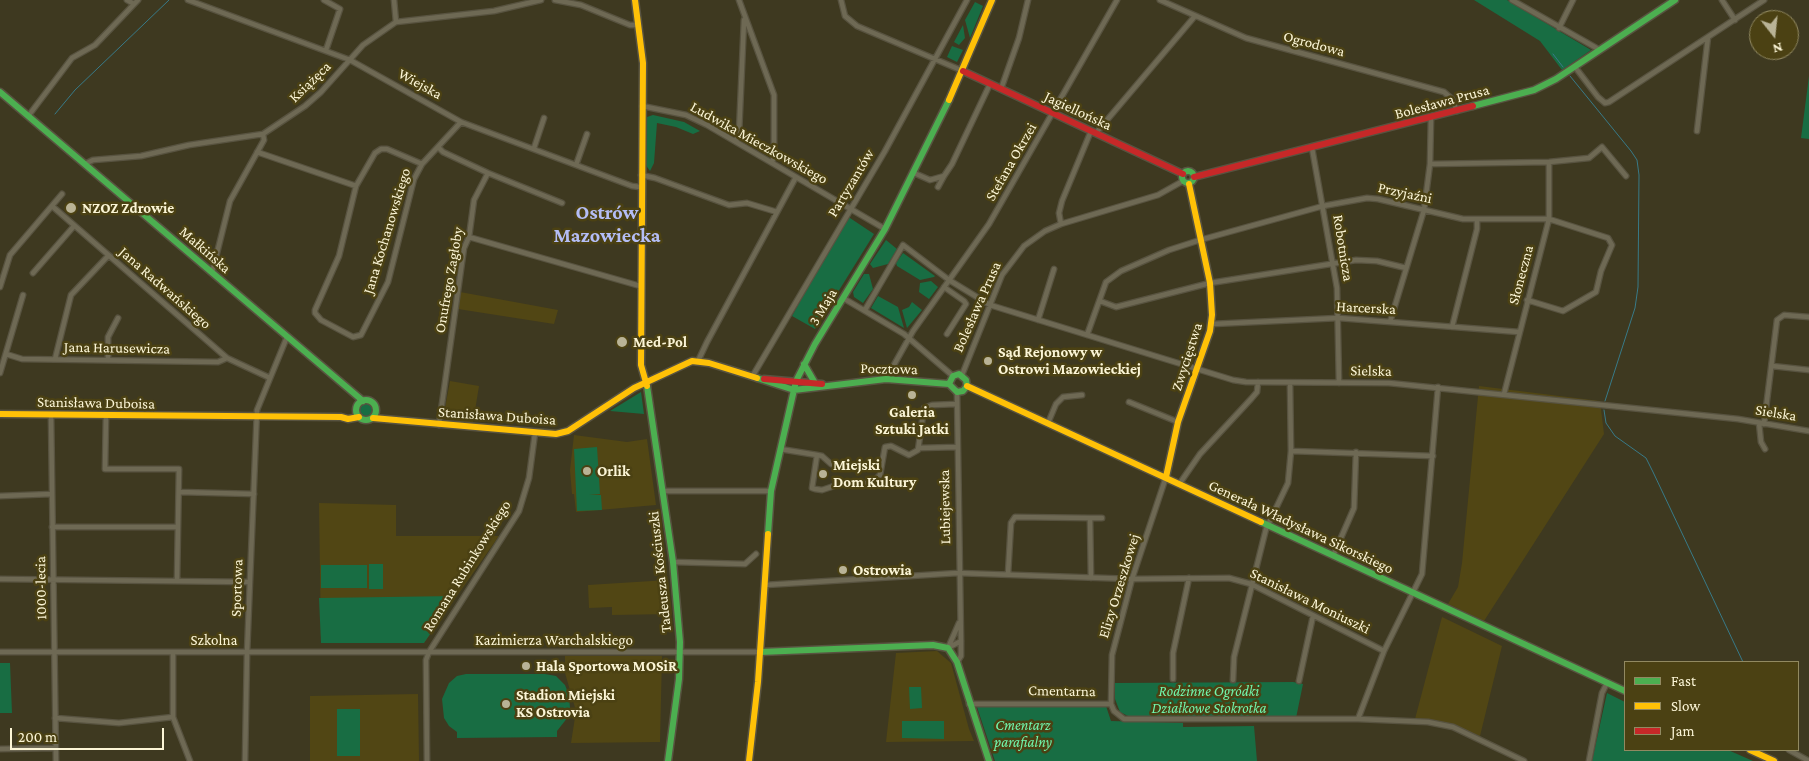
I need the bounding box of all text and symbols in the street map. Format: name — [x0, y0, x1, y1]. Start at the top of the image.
north arrow — [1749, 10, 1799, 60]
street label: Ogrodowa — [1281, 27, 1347, 61]
text: N — [1771, 39, 1785, 57]
street label: Książęca — [285, 58, 335, 106]
street label: Wiejska — [395, 65, 445, 103]
street label: Bolesława Prusa — [1393, 81, 1491, 123]
street label: Jagiellońska — [1041, 88, 1115, 134]
street label: Ludwika Mieczkowskiego — [687, 98, 831, 188]
street label: Stefana Okrzei — [981, 120, 1041, 204]
street label: Partyzantów — [824, 146, 878, 220]
street label: Jana Kochanowskiego — [359, 166, 415, 296]
street label: Przyjaźni — [1376, 178, 1434, 208]
place label: NZOZ Zdrowie — [82, 199, 174, 217]
marker: NZOZ Zdrowie — [64, 201, 78, 215]
district label: Ostrów Mazowiecka — [553, 201, 661, 248]
street label: Robotnicza — [1329, 213, 1357, 283]
street label: Małkińska — [176, 223, 234, 277]
street label: Onufrego Zagłoby — [431, 226, 467, 334]
street label: Jana Radwańskiego — [115, 243, 215, 333]
street label: Słoneczna — [1504, 243, 1538, 307]
street label: Bolesława Prusa — [949, 259, 1005, 355]
street label: 3 Maja — [805, 285, 841, 329]
street label: Harcerska — [1336, 297, 1396, 319]
street label: Zwycięstwa — [1167, 321, 1207, 393]
place label: Med-Pol — [633, 333, 687, 351]
marker: Med-Pol — [615, 335, 629, 349]
street label: Jana Harusewicza — [64, 338, 170, 358]
place label: Sąd Rejonowy w Ostrowi Mazowieckiej — [998, 343, 1141, 378]
marker: Sąd Rejonowy w Ostrowi Mazowieckiej — [982, 355, 994, 367]
street label: Pocztowa — [860, 360, 918, 378]
street label: Sielska — [1350, 362, 1392, 380]
marker: Galeria Sztuki Jatki — [906, 389, 918, 401]
street label: Stanisława Duboisa — [37, 393, 155, 413]
street label: Sielska — [1754, 401, 1798, 425]
street label: Stanisława Duboisa — [437, 403, 557, 429]
place label: Galeria Sztuki Jatki — [875, 403, 949, 438]
place label: Miejski Dom Kultury — [833, 456, 916, 491]
place label: Orlik — [597, 462, 630, 480]
marker: Orlik — [581, 465, 593, 477]
marker: Miejski Dom Kultury — [817, 468, 829, 480]
street label: Lubiejewska — [935, 470, 955, 544]
street label: Generała Władysława Sikorskiego — [1206, 476, 1396, 578]
street label: Romana Rubinkowskiego — [419, 497, 515, 635]
street label: Tadeusza Kościuszki — [645, 510, 675, 634]
street label: Elizy Orzeszkowej — [1095, 532, 1143, 640]
street label: 1000-lecia — [31, 556, 51, 620]
street label: Sportowa — [227, 559, 247, 617]
place label: Ostrowia — [853, 561, 912, 579]
marker: Ostrowia — [837, 564, 849, 576]
street label: Stanisława Moniuszki — [1247, 564, 1373, 638]
street label: Szkolna — [191, 631, 237, 649]
street label: Kazimierza Warchalskiego — [475, 631, 633, 649]
place label: Hala Sportowa MOSiR — [536, 657, 677, 675]
marker: Hala Sportowa MOSiR — [520, 660, 532, 672]
legend — [1624, 661, 1799, 751]
text: Fast — [1671, 673, 1696, 689]
street label: Cmentarna — [1028, 681, 1096, 701]
park label: Rodzinne Ogródki Działkowe Stokrotka — [1151, 682, 1267, 717]
place label: Stadion Miejski KS Ostrovia — [516, 686, 615, 721]
marker: Stadion Miejski KS Ostrovia — [500, 698, 512, 710]
text: Slow — [1671, 698, 1700, 714]
park label: Cmentarz parafialny — [994, 716, 1052, 751]
scale bar — [12, 718, 166, 750]
text: Jam — [1671, 723, 1694, 739]
text: 200 m — [18, 729, 57, 745]

